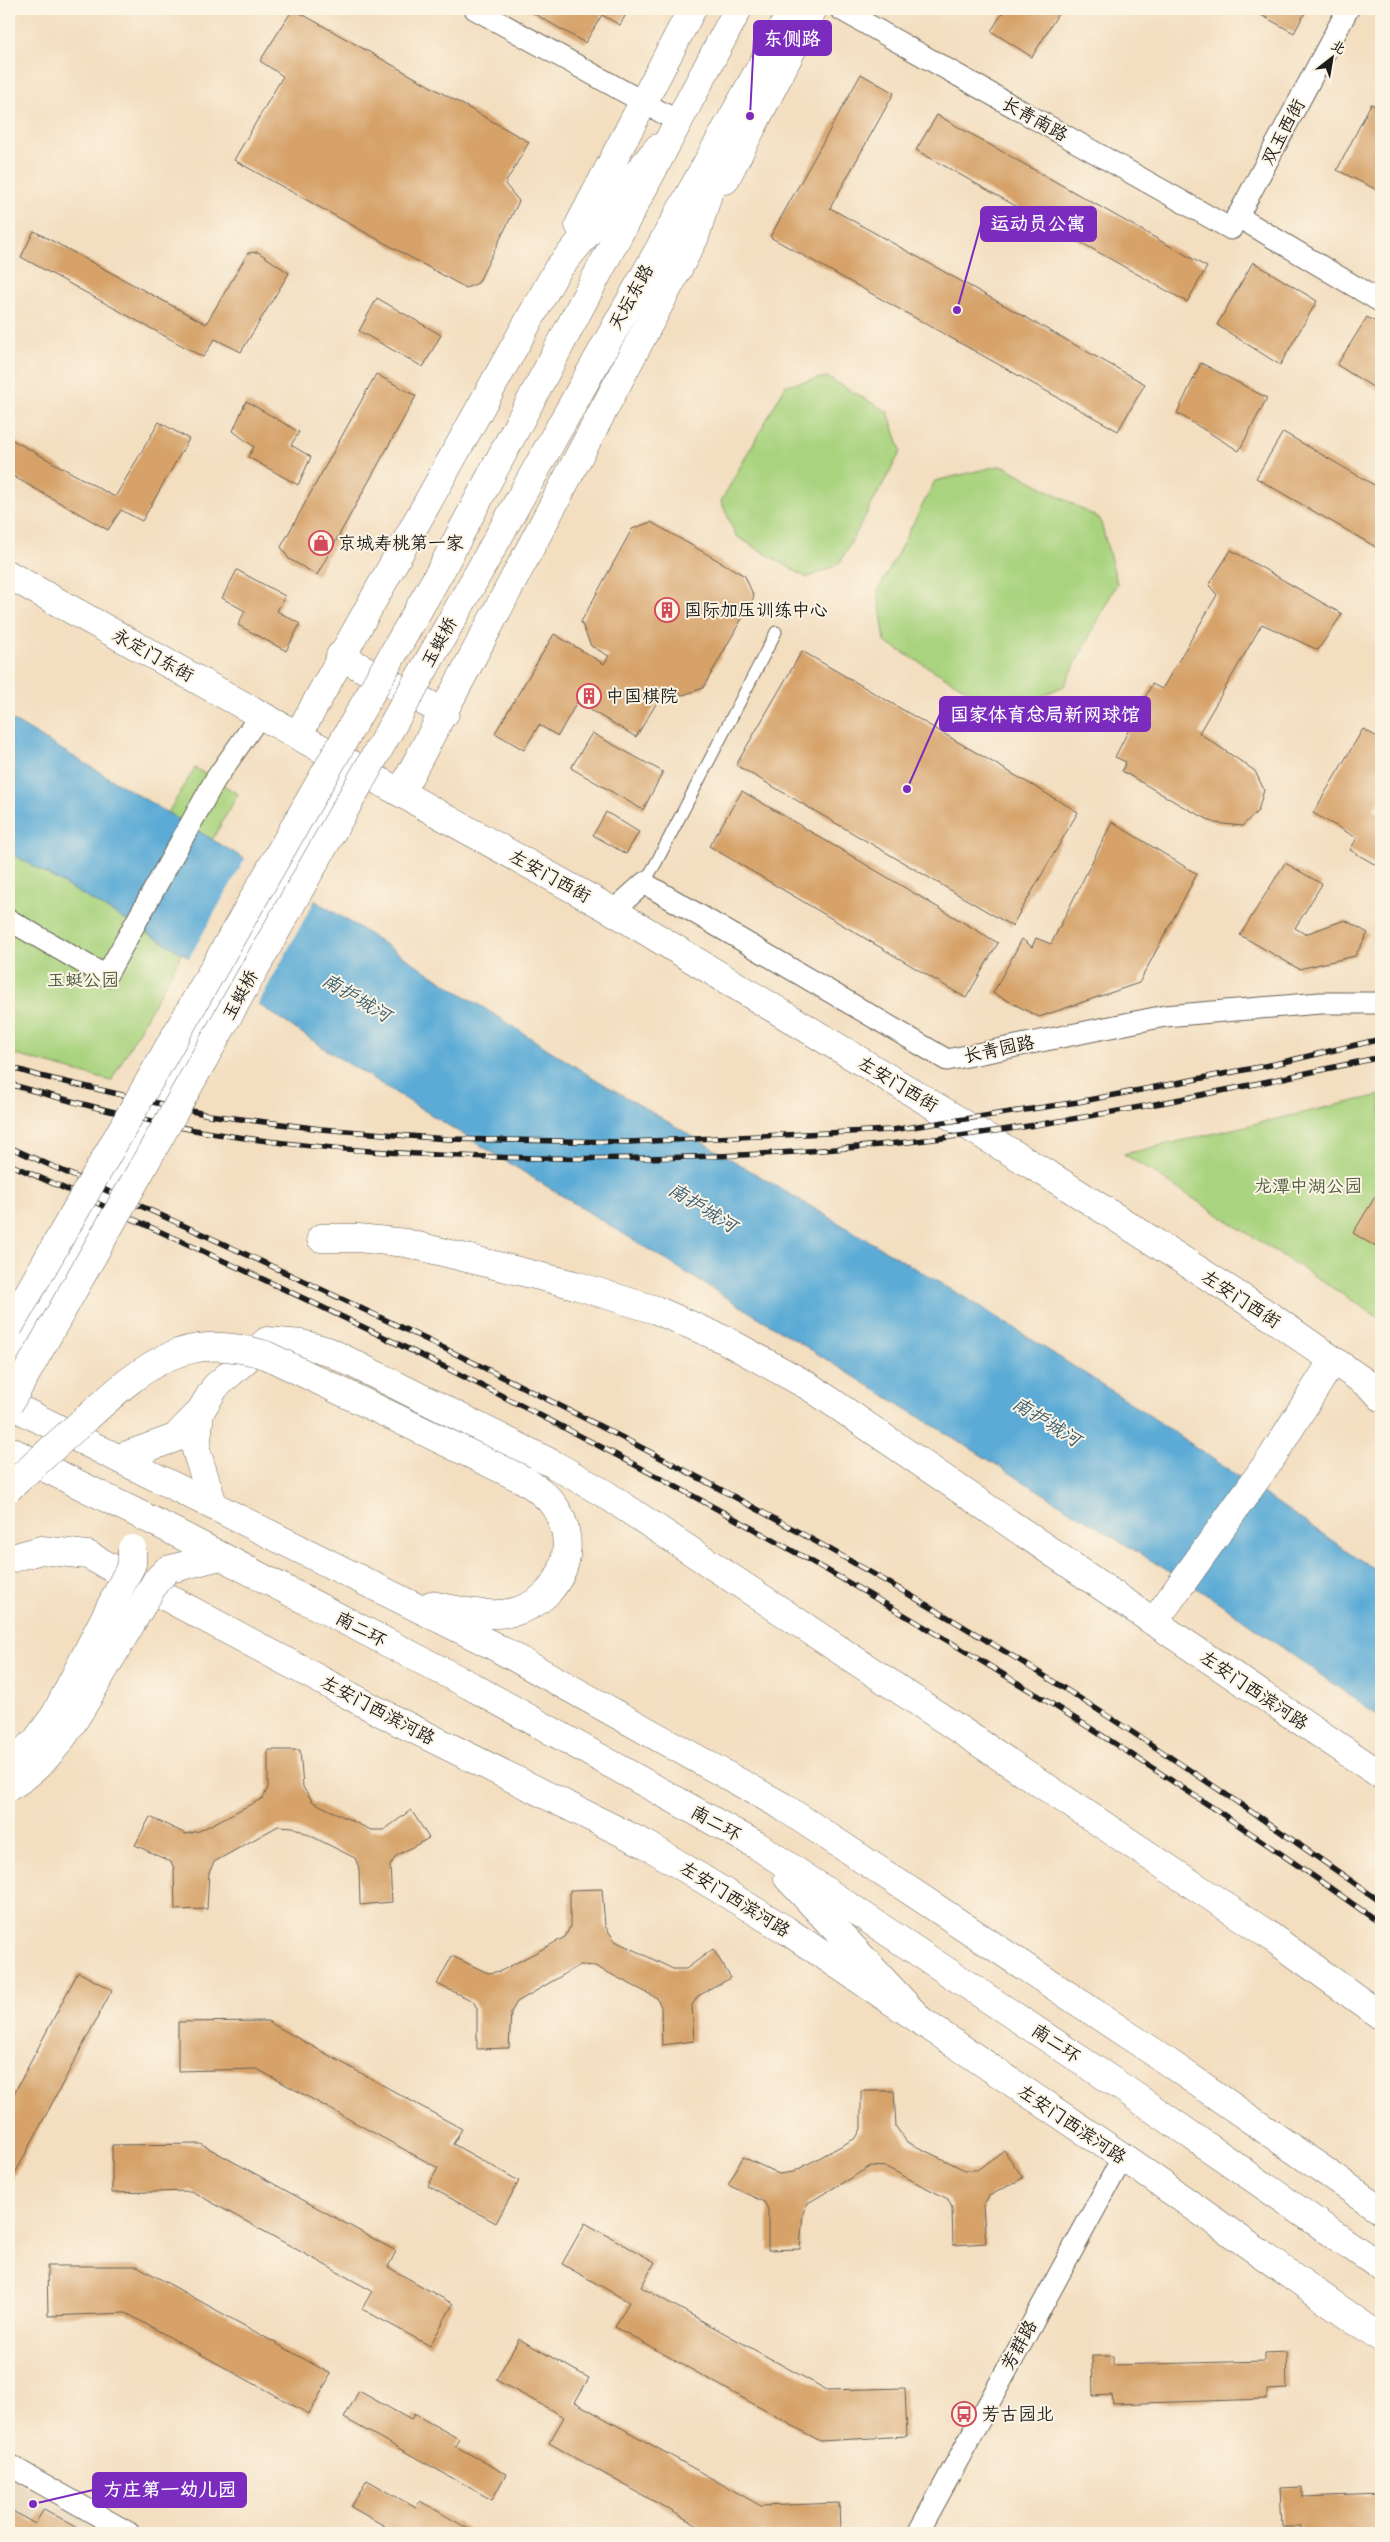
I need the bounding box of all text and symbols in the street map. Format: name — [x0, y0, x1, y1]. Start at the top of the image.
callout: 东侧路 — [754, 21, 831, 55]
text: 东侧路 — [763, 27, 821, 52]
north arrow — [1308, 32, 1358, 82]
text: 北 — [1328, 36, 1349, 59]
street label: 长青南路 — [997, 92, 1072, 148]
street label: 双玉西街 — [1256, 95, 1311, 170]
callout: 运动员公寓 — [981, 207, 1096, 241]
text: 运动员公寓 — [990, 212, 1086, 237]
street label: 天坛东路 — [604, 260, 660, 335]
shop icon: 京城寿桃第一家 — [308, 530, 334, 556]
place label: 京城寿桃第一家 — [338, 532, 464, 556]
building icon: 国际加压训练中心 — [654, 597, 680, 623]
place label: 国际加压训练中心 — [684, 599, 828, 623]
street label: 玉蜓桥 — [416, 613, 463, 672]
street label: 永定门东街 — [107, 624, 198, 688]
building icon: 中国棋院 — [576, 683, 602, 709]
place label: 中国棋院 — [606, 685, 678, 709]
callout: 国家体育总局新网球馆 — [940, 697, 1150, 731]
text: 国家体育总局新网球馆 — [950, 703, 1140, 728]
street label: 左安门西街 — [504, 845, 595, 909]
street label: 玉蜓桥 — [217, 966, 264, 1025]
water label: 南护城河 — [317, 968, 398, 1030]
park label: 玉蜓公园 — [47, 969, 119, 993]
street label: 长青园路 — [961, 1031, 1037, 1069]
street label: 左安门西街 — [853, 1051, 942, 1118]
park label: 龙潭中湖公园 — [1254, 1175, 1362, 1199]
water label: 南护城河 — [663, 1178, 744, 1241]
street label: 左安门西街 — [1196, 1265, 1285, 1334]
water label: 南护城河 — [1007, 1392, 1088, 1455]
street label: 南二环 — [331, 1607, 390, 1653]
street label: 左安门西滨河路 — [1195, 1646, 1312, 1736]
street label: 左安门西滨河路 — [316, 1671, 439, 1751]
street label: 南二环 — [686, 1800, 745, 1847]
street label: 左安门西滨河路 — [675, 1856, 794, 1943]
street label: 南二环 — [1026, 2019, 1085, 2069]
street label: 左安门西滨河路 — [1013, 2080, 1130, 2170]
street label: 芳群路 — [996, 2316, 1043, 2375]
bus stop icon: 芳古园北 — [951, 2401, 977, 2427]
place label: 芳古园北 — [982, 2403, 1054, 2427]
callout: 方庄第一幼儿园 — [93, 2473, 246, 2507]
text: 方庄第一幼儿园 — [103, 2478, 237, 2503]

